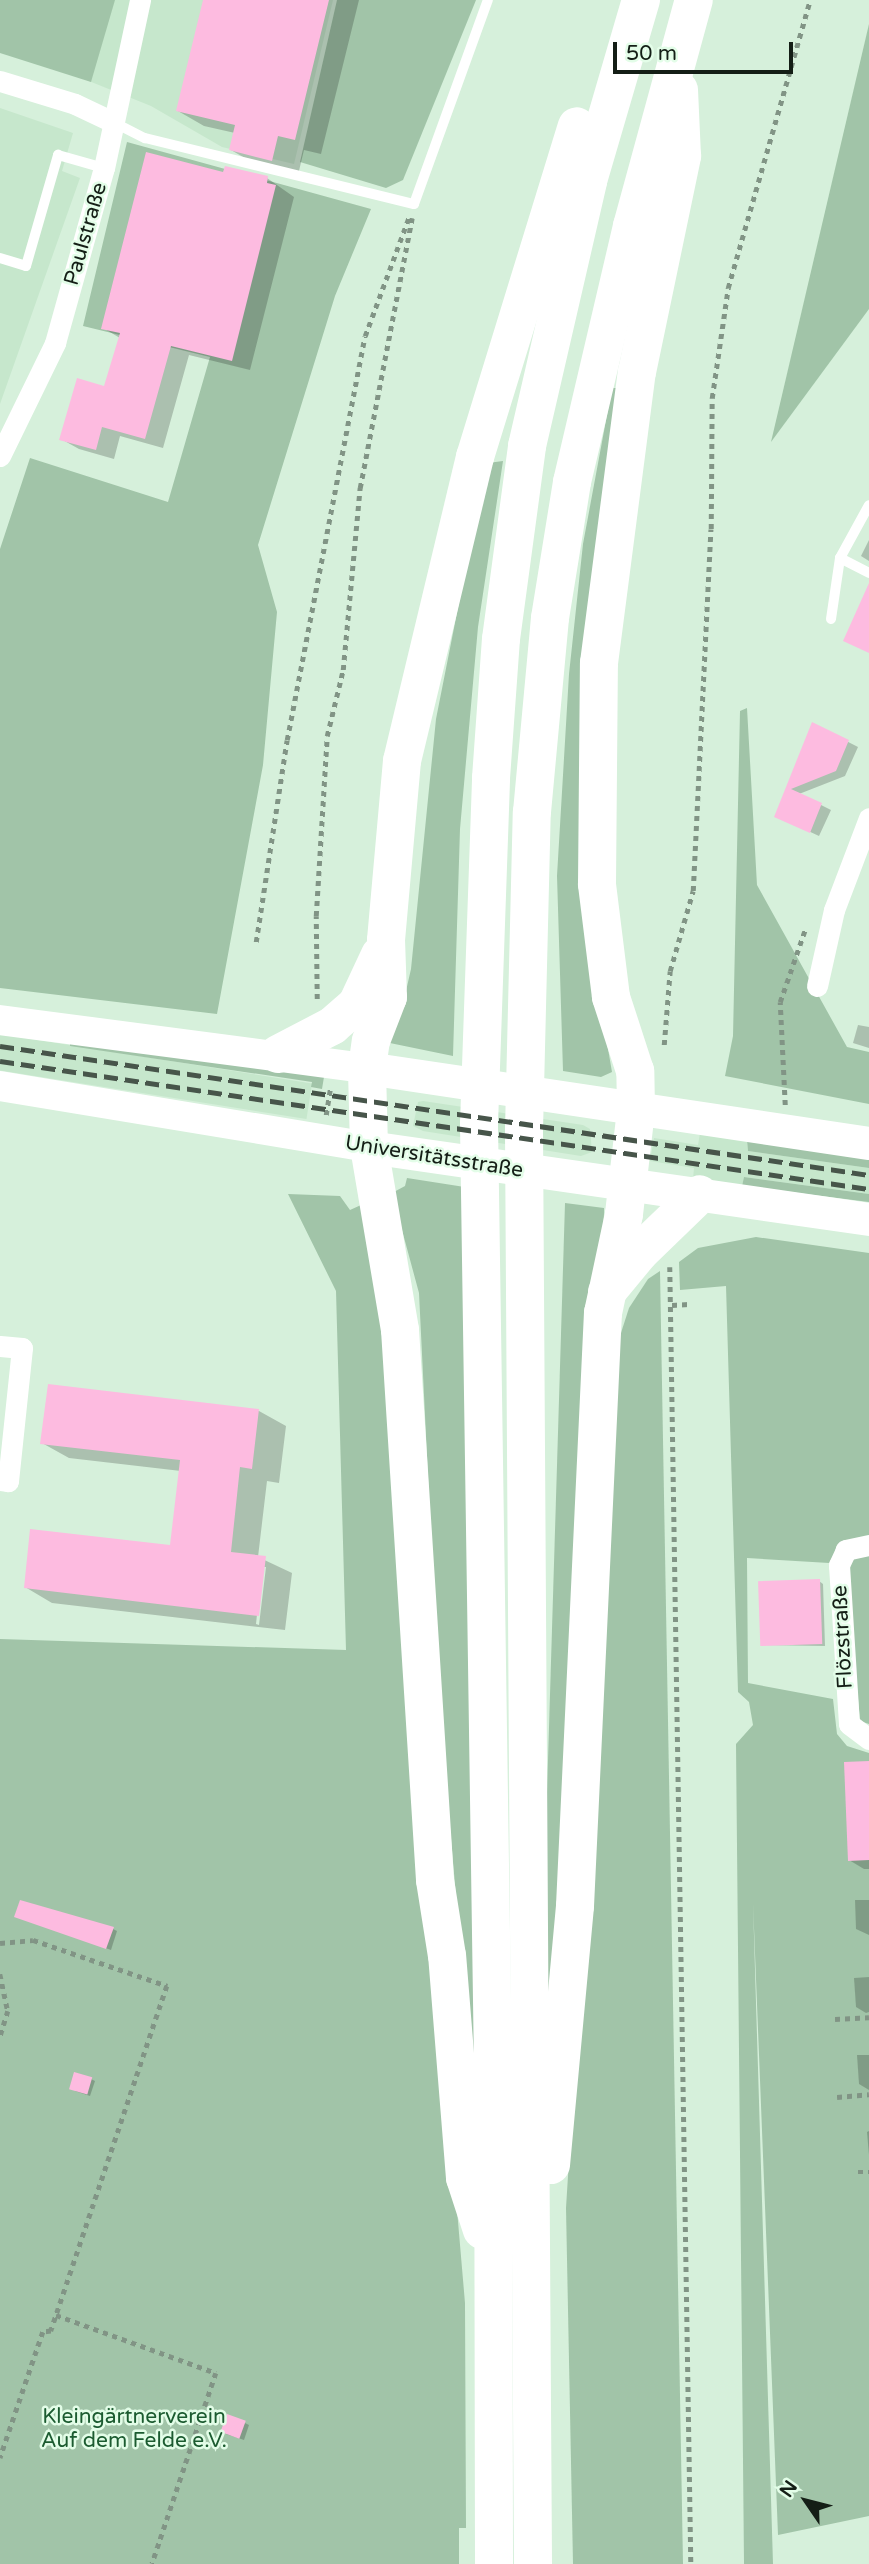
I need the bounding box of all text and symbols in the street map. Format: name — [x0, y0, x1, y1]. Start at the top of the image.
scale bar — [617, 28, 797, 72]
text: 50 m — [626, 41, 677, 66]
street label: Paulstraße — [59, 180, 113, 288]
street label: Universitätsstraße — [343, 1130, 525, 1184]
street label: Flözstraße — [828, 1585, 858, 1689]
park label: Kleingärtnerverein Auf dem Felde e.V. — [41, 2404, 227, 2454]
north arrow — [771, 2466, 841, 2536]
text: N — [775, 2476, 802, 2502]

